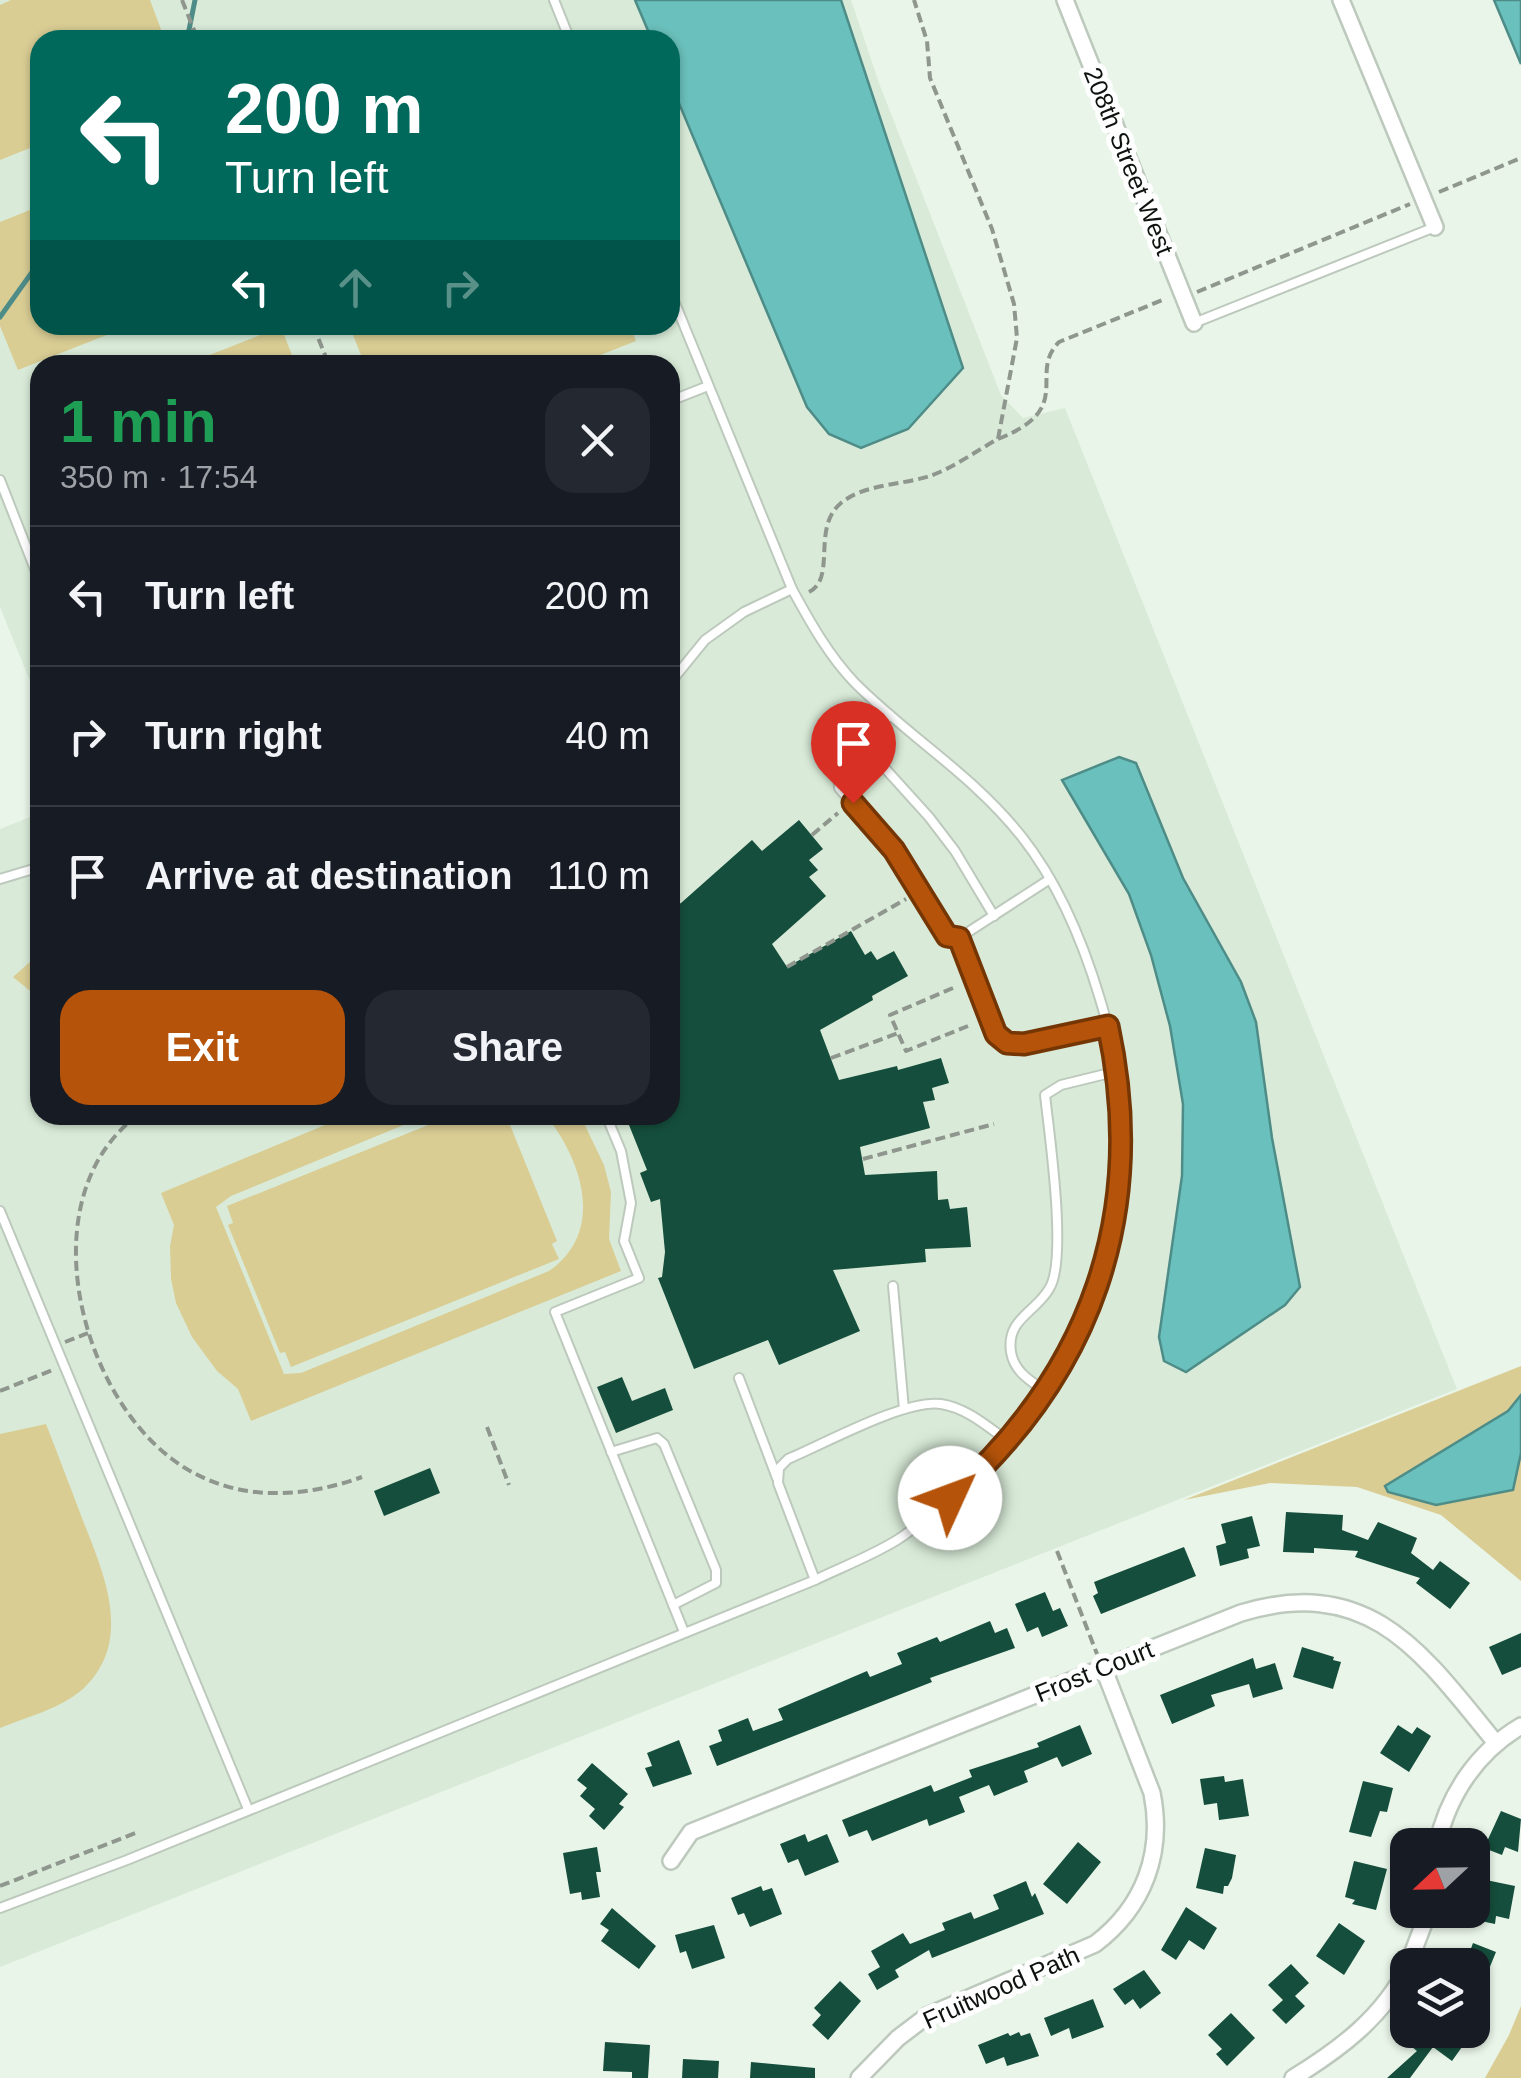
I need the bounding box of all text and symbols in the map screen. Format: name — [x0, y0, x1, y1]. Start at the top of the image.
street label: 208th Street West — [1079, 63, 1179, 259]
icon: left — [60, 70, 190, 200]
text: 200 m — [225, 70, 423, 148]
text: Turn left — [225, 152, 388, 203]
icon: left — [223, 260, 278, 315]
icon: ahead — [328, 260, 383, 315]
icon: right — [433, 260, 488, 315]
text: 1 min — [60, 388, 217, 455]
button: close — [545, 388, 650, 493]
text: 350 m · 17:54 — [60, 459, 257, 495]
icon: left — [60, 569, 115, 624]
text: Turn left — [145, 575, 294, 617]
text: 200 m — [544, 575, 650, 617]
pin — [811, 701, 896, 804]
icon: right — [60, 709, 115, 764]
text: Turn right — [145, 715, 322, 757]
text: 40 m — [566, 715, 650, 757]
icon: arrive — [826, 716, 881, 771]
icon: arrive — [60, 849, 115, 904]
text: Arrive at destination — [145, 855, 512, 897]
text: 110 m — [547, 855, 650, 897]
button: Exit — [60, 990, 345, 1105]
button: Share — [365, 990, 650, 1105]
position arrow — [898, 1446, 1002, 1550]
street label: Frost Court — [1031, 1635, 1157, 1707]
north arrow — [1390, 1828, 1490, 1928]
map controls — [1390, 1828, 1490, 2048]
street label: Fruitwood Path — [919, 1940, 1083, 2034]
button: layers — [1390, 1948, 1490, 2048]

